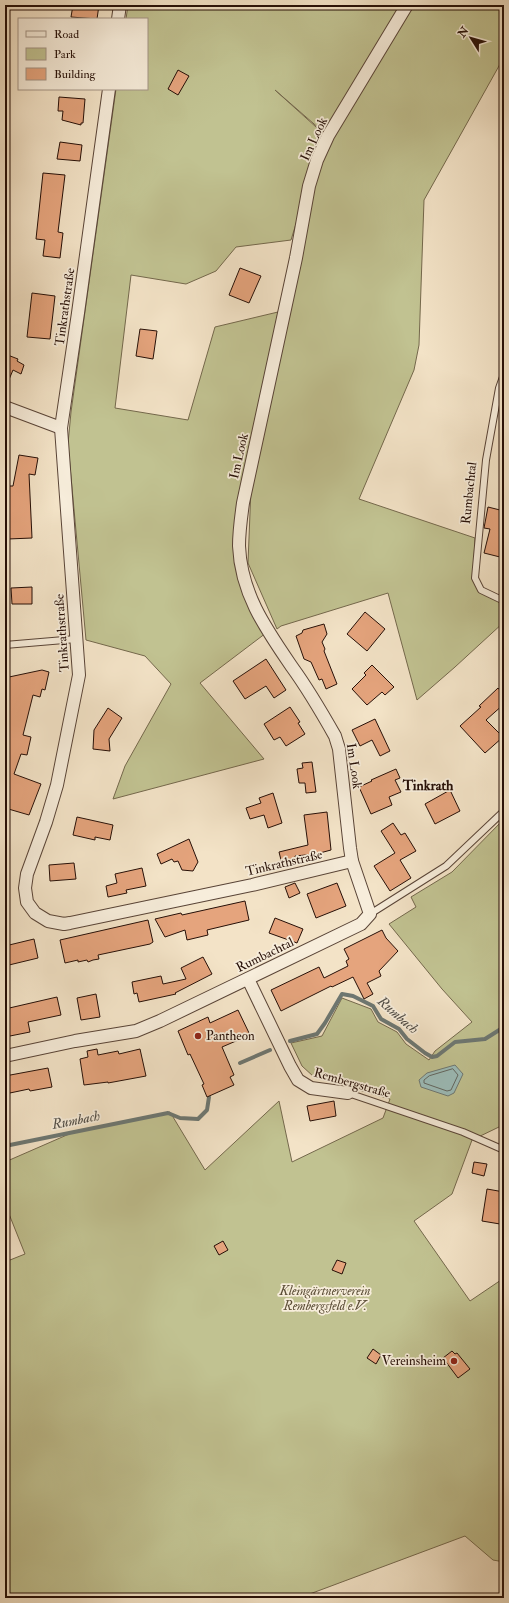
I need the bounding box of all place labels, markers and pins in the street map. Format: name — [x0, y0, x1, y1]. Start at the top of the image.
place label: Pantheon — [206, 1028, 255, 1044]
marker: Pantheon — [193, 1031, 203, 1041]
place label: Vereinsheim — [382, 1353, 446, 1369]
marker: Vereinsheim — [449, 1356, 459, 1366]

